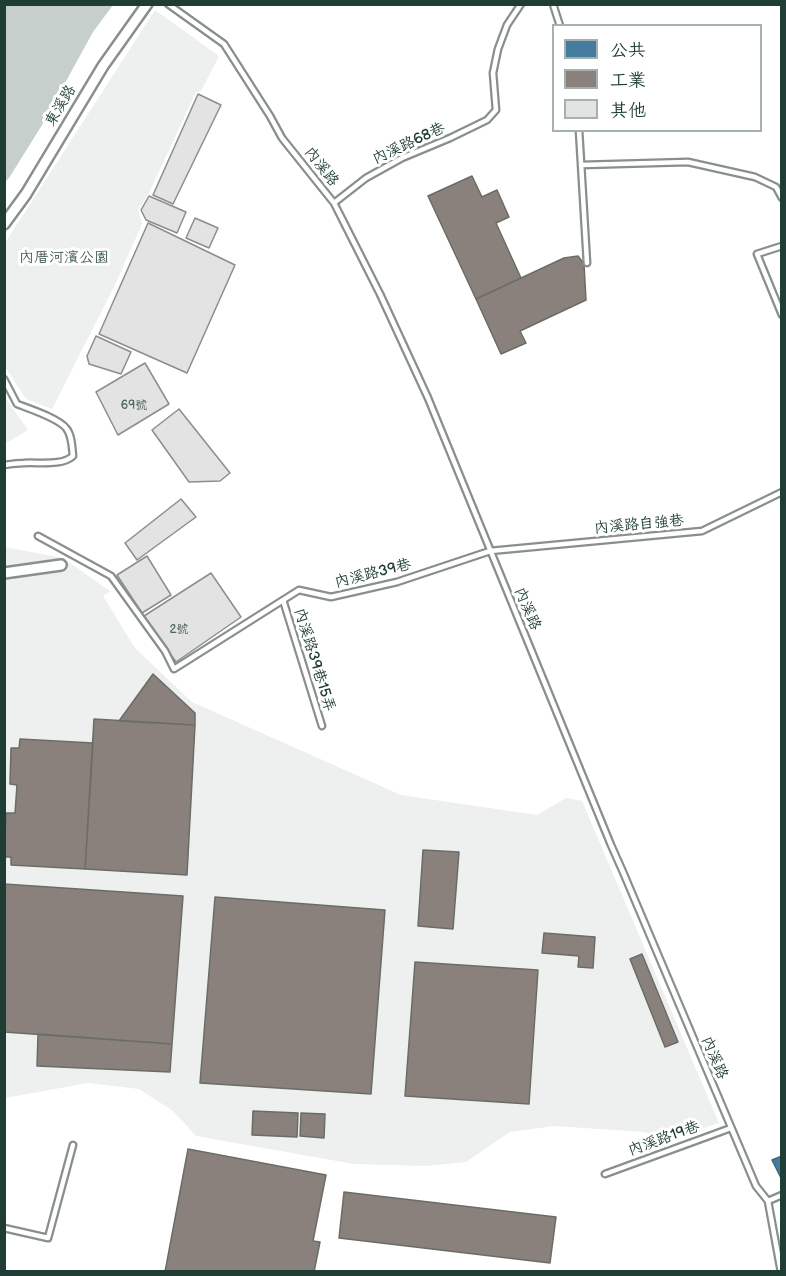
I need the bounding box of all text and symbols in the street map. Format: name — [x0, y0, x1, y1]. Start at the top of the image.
legend — [552, 24, 762, 132]
text: 公共 — [610, 40, 646, 61]
text: 工業 — [610, 70, 646, 91]
street label: 東溪路 — [42, 82, 80, 130]
text: 其他 — [610, 100, 646, 121]
street label: 內溪路68巷 — [370, 119, 448, 169]
street label: 內溪路 — [300, 144, 342, 190]
park label: 內厝河濱公園 — [19, 249, 109, 267]
house number: 69號 — [121, 399, 147, 413]
street label: 內溪路自強巷 — [593, 512, 685, 538]
street label: 內溪路39巷 — [333, 556, 413, 592]
street label: 內溪路 — [510, 585, 544, 633]
street label: 內溪路39巷15弄 — [290, 606, 338, 714]
house number: 2號 — [169, 623, 189, 637]
street label: 內溪路 — [697, 1034, 731, 1082]
street label: 內溪路19巷 — [626, 1118, 702, 1160]

